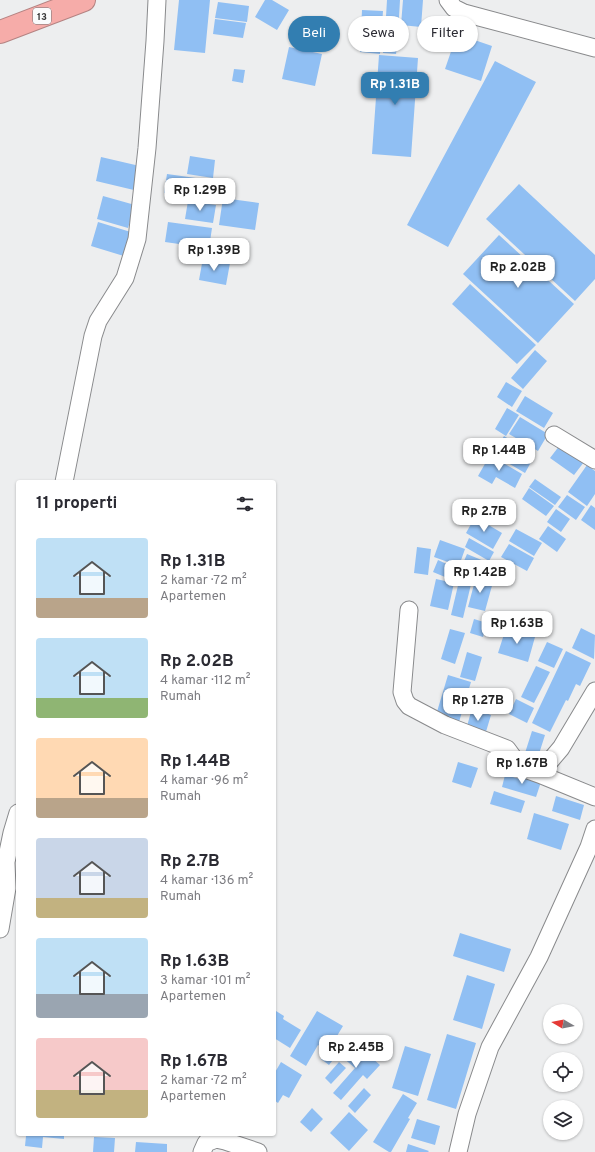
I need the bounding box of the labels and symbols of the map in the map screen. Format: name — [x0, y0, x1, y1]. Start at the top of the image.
road number: 13 — [33, 8, 51, 24]
pin: Rp 1.31B — [354, 72, 436, 106]
pin: Rp 1.29B — [159, 178, 241, 212]
pin: Rp 1.39B — [173, 238, 255, 272]
pin: Rp 2.02B — [477, 255, 559, 289]
pin: Rp 1.44B — [458, 438, 540, 472]
pin: Rp 2.7B — [447, 499, 521, 533]
pin: Rp 1.42B — [439, 560, 521, 594]
pin: Rp 1.63B — [476, 611, 558, 645]
pin: Rp 1.27B — [437, 688, 519, 722]
pin: Rp 1.67B — [481, 751, 563, 785]
north arrow — [543, 1004, 583, 1044]
pin: Rp 2.45B — [315, 1035, 397, 1069]

